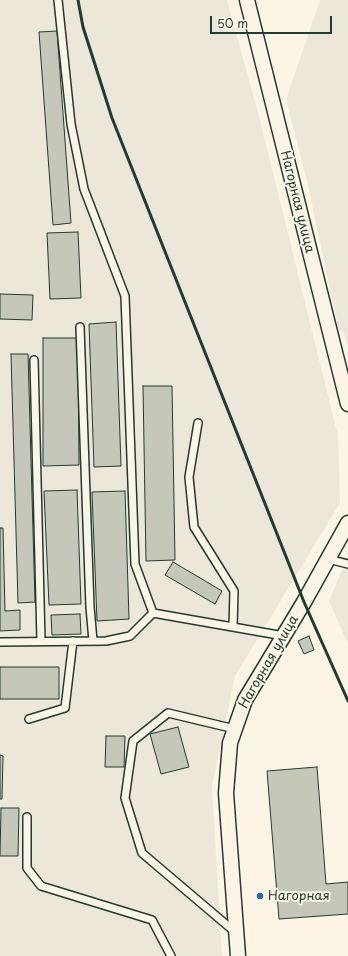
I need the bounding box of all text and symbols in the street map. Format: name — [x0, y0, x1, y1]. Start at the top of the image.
scale bar — [212, 8, 334, 34]
text: 50 m — [217, 14, 248, 32]
street label: Нагорная улица — [277, 149, 317, 255]
street label: Нагорная улица — [236, 613, 302, 711]
place label: Нагорная — [268, 888, 330, 904]
marker: Нагорная — [255, 891, 265, 901]

